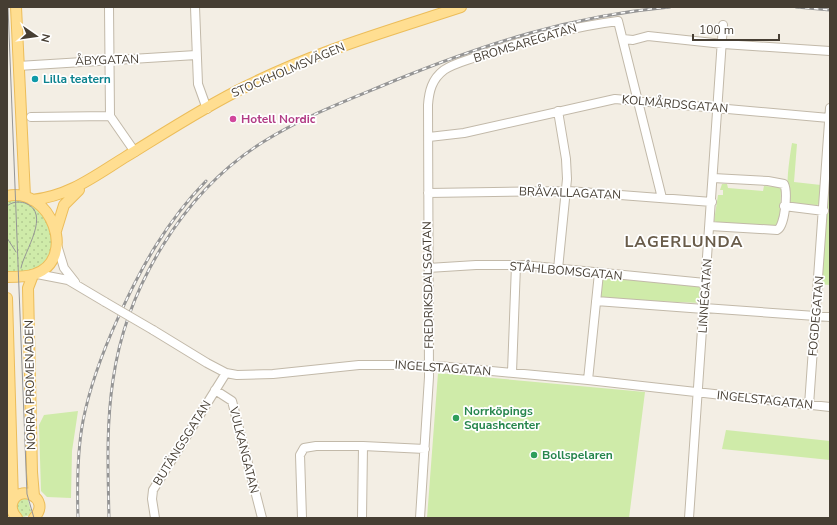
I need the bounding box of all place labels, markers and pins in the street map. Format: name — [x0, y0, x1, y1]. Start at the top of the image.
place label: Lilla teatern — [43, 71, 111, 87]
marker: Lilla teatern — [30, 74, 40, 84]
place label: Hotell Nordic — [241, 111, 316, 127]
marker: Hotell Nordic — [228, 114, 238, 124]
place label: Norrköpings Squashcenter — [464, 403, 540, 433]
marker: Norrköpings Squashcenter — [451, 413, 461, 423]
place label: Bollspelaren — [542, 447, 613, 463]
marker: Bollspelaren — [529, 450, 539, 460]

